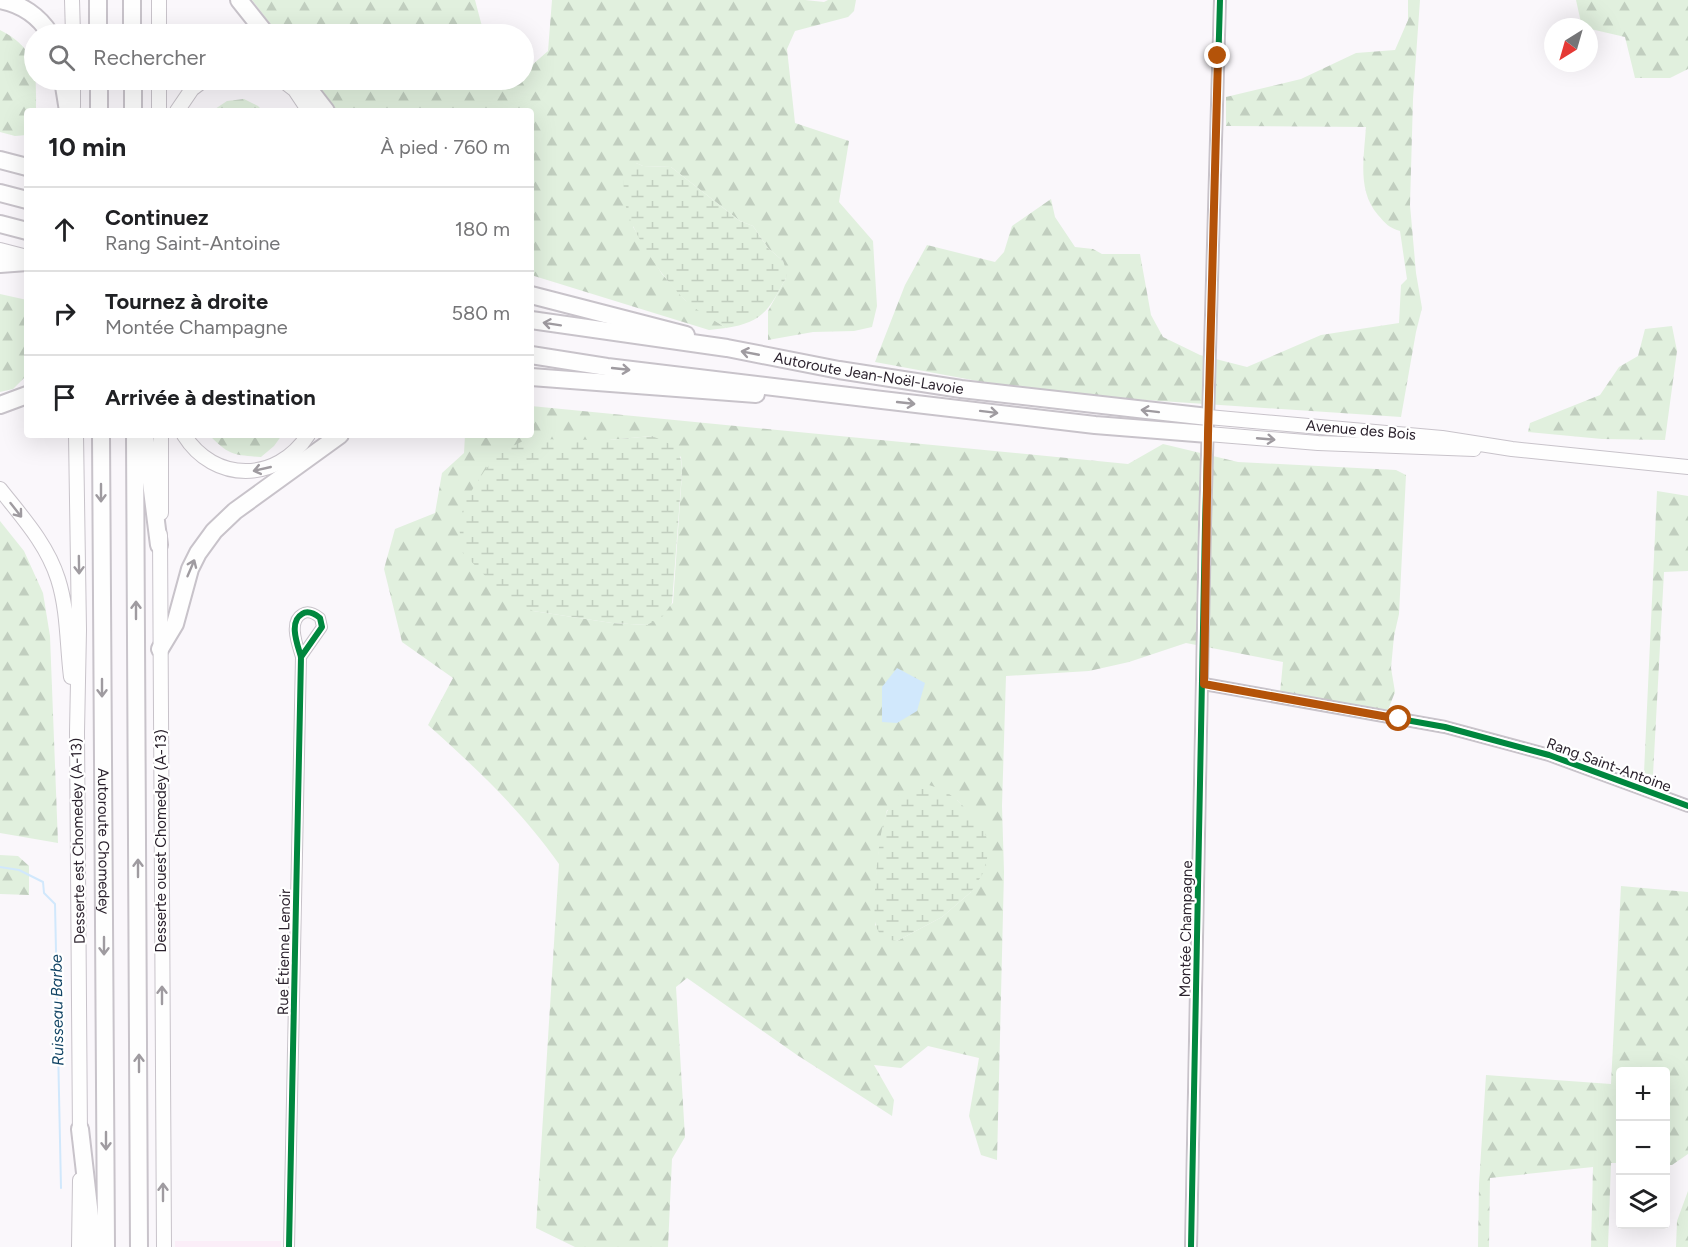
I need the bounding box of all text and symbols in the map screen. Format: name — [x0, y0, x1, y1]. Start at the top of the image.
north arrow — [1544, 18, 1598, 72]
search box — [24, 24, 534, 90]
icon: search — [45, 41, 78, 74]
route end — [1204, 42, 1230, 68]
text: Rechercher — [93, 44, 206, 71]
text: 10 min — [48, 131, 126, 163]
text: À pied · 760 m — [381, 135, 510, 159]
text: Continuez — [105, 204, 209, 231]
icon: ahead — [48, 213, 81, 246]
text: 180 m — [455, 217, 510, 241]
text: Rang Saint-Antoine — [105, 231, 280, 255]
text: Tournez à droite — [105, 288, 268, 315]
icon: right — [48, 297, 81, 330]
text: 580 m — [451, 301, 510, 325]
text: Montée Champagne — [105, 315, 288, 339]
one-way arrow — [543, 318, 563, 329]
one-way arrow — [740, 347, 760, 358]
street label: Autoroute Jean-Noël-Lavoie — [772, 348, 965, 398]
one-way arrow — [611, 364, 631, 375]
icon: arrive — [48, 381, 81, 414]
text: Arrivée à destination — [105, 384, 316, 411]
one-way arrow — [896, 398, 916, 409]
one-way arrow — [1141, 405, 1161, 416]
one-way arrow — [978, 407, 998, 418]
street label: Avenue des Bois — [1305, 416, 1417, 444]
one-way arrow — [1255, 434, 1275, 445]
one-way arrow — [253, 464, 273, 475]
one-way arrow — [95, 483, 107, 503]
one-way arrow — [10, 502, 23, 518]
one-way arrow — [73, 554, 84, 574]
one-way arrow — [186, 560, 197, 578]
one-way arrow — [130, 600, 142, 620]
one-way arrow — [97, 678, 108, 698]
route start — [1385, 705, 1411, 731]
street label: Desserte ouest Chomedey (A-13) — [152, 729, 170, 953]
street label: Rang Saint-Antoine — [1544, 734, 1674, 796]
street label: Desserte est Chomedey (A-13) — [67, 738, 89, 944]
street label: Autoroute Chomedey — [94, 768, 113, 914]
one-way arrow — [132, 858, 144, 878]
street label: Montée Champagne — [1176, 860, 1196, 998]
street label: Rue Étienne Lenoir — [274, 889, 294, 1015]
one-way arrow — [98, 936, 110, 956]
water label: Ruisseau Barbe — [47, 954, 67, 1066]
one-way arrow — [156, 986, 168, 1006]
one-way arrow — [133, 1053, 145, 1073]
map controls — [1616, 1067, 1670, 1229]
button: + — [1616, 1067, 1670, 1121]
button: − — [1616, 1121, 1670, 1175]
one-way arrow — [100, 1131, 111, 1151]
button: layers — [1616, 1175, 1670, 1229]
one-way arrow — [157, 1183, 169, 1203]

